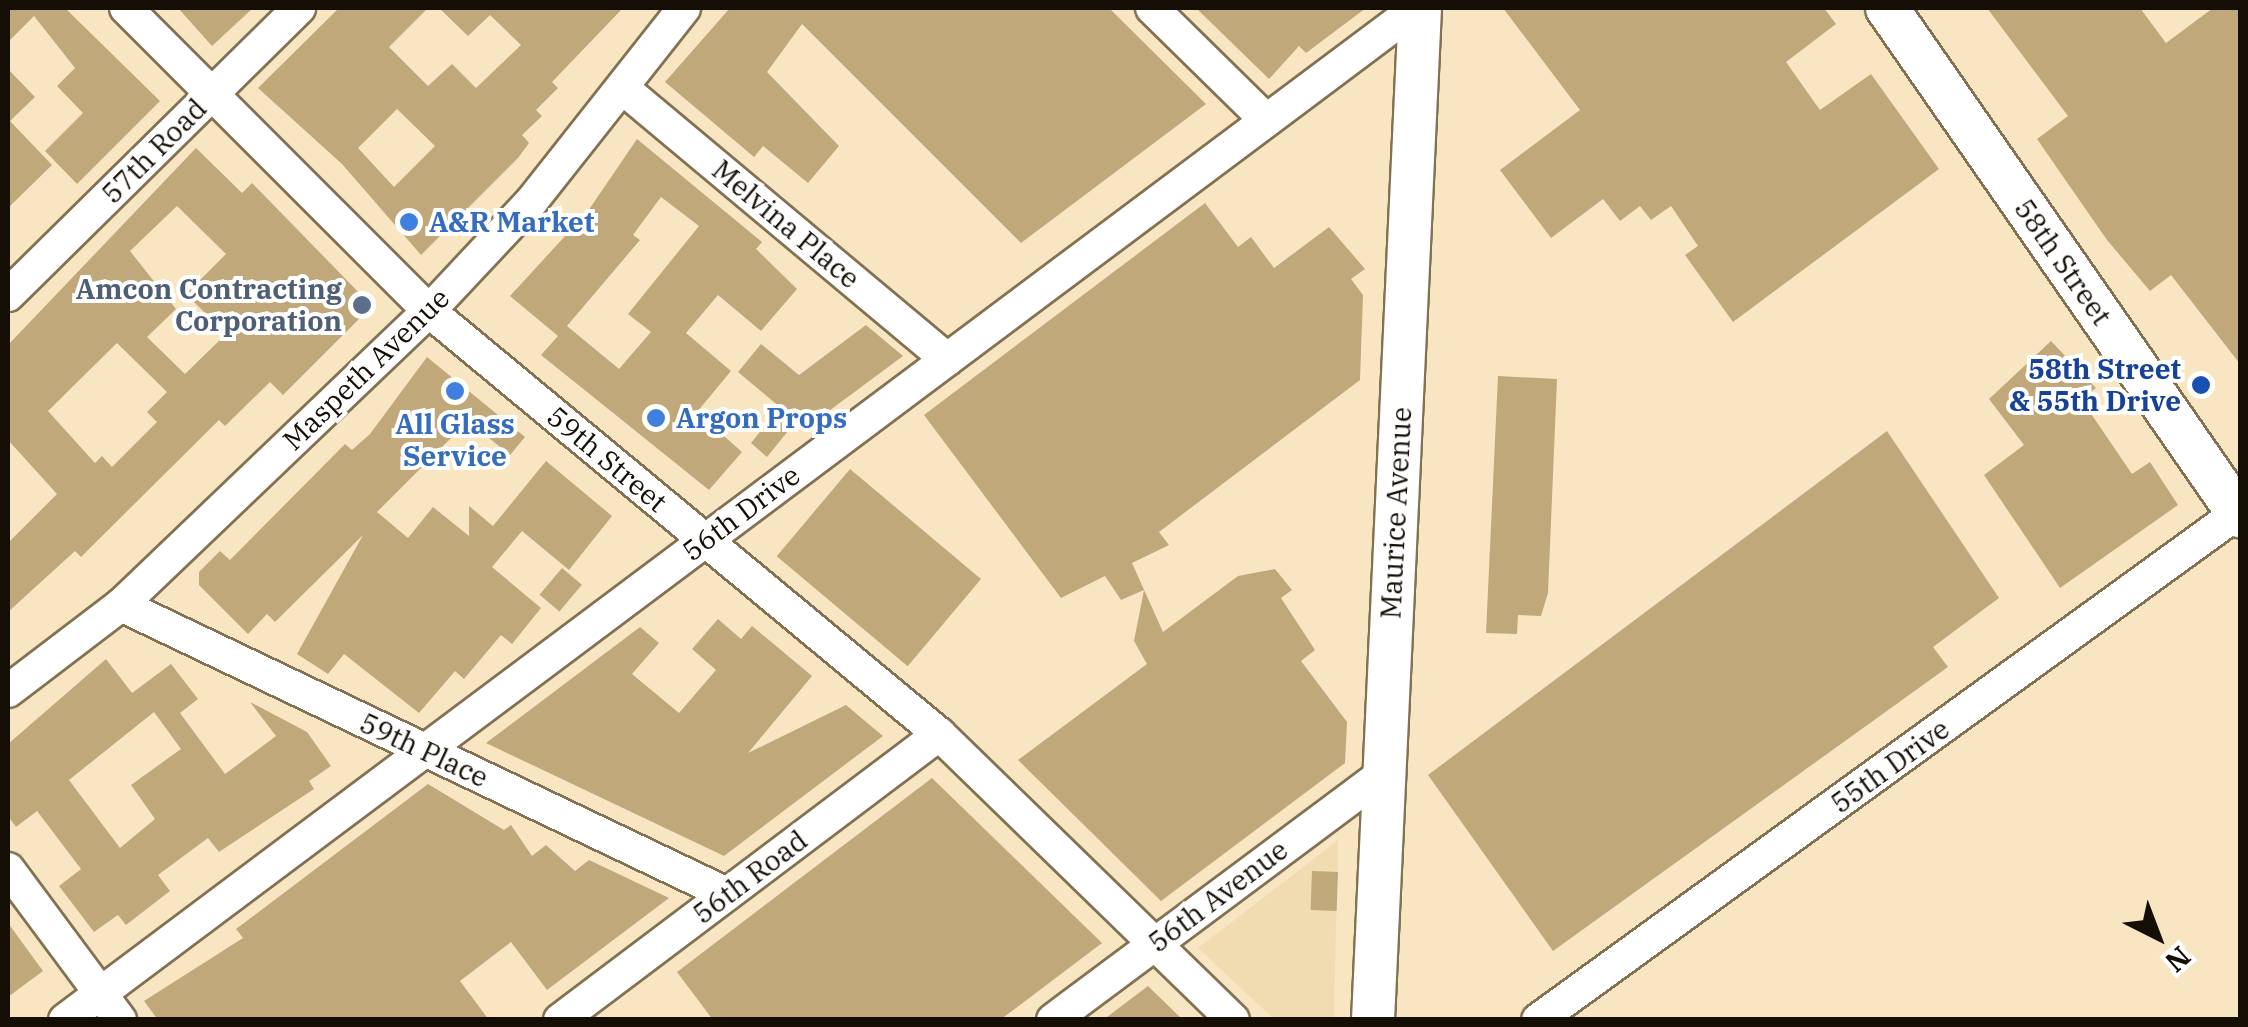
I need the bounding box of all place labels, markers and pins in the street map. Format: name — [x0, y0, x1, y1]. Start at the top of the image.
place label: A&R Market — [429, 205, 594, 239]
marker: A&R Market — [398, 211, 420, 233]
place label: Amcon Contracting Corporation — [76, 272, 342, 338]
marker: Amcon Contracting Corporation — [351, 294, 373, 316]
place label: 58th Street & 55th Drive — [2009, 352, 2181, 418]
marker: 58th Street & 55th Drive — [2190, 374, 2212, 396]
marker: All Glass Service — [444, 380, 466, 402]
place label: Argon Props — [676, 401, 847, 435]
place label: All Glass Service — [395, 407, 515, 473]
marker: Argon Props — [645, 407, 667, 429]

